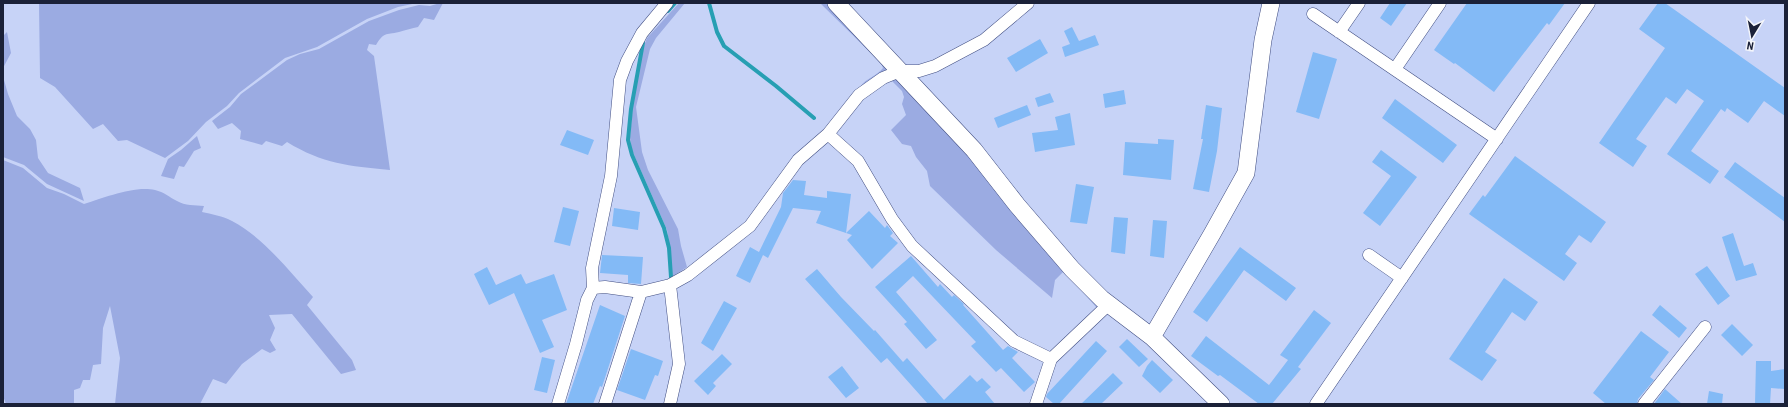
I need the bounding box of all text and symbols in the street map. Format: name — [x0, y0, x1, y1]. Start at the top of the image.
north arrow — [1732, 16, 1772, 56]
text: N — [1746, 38, 1755, 52]

